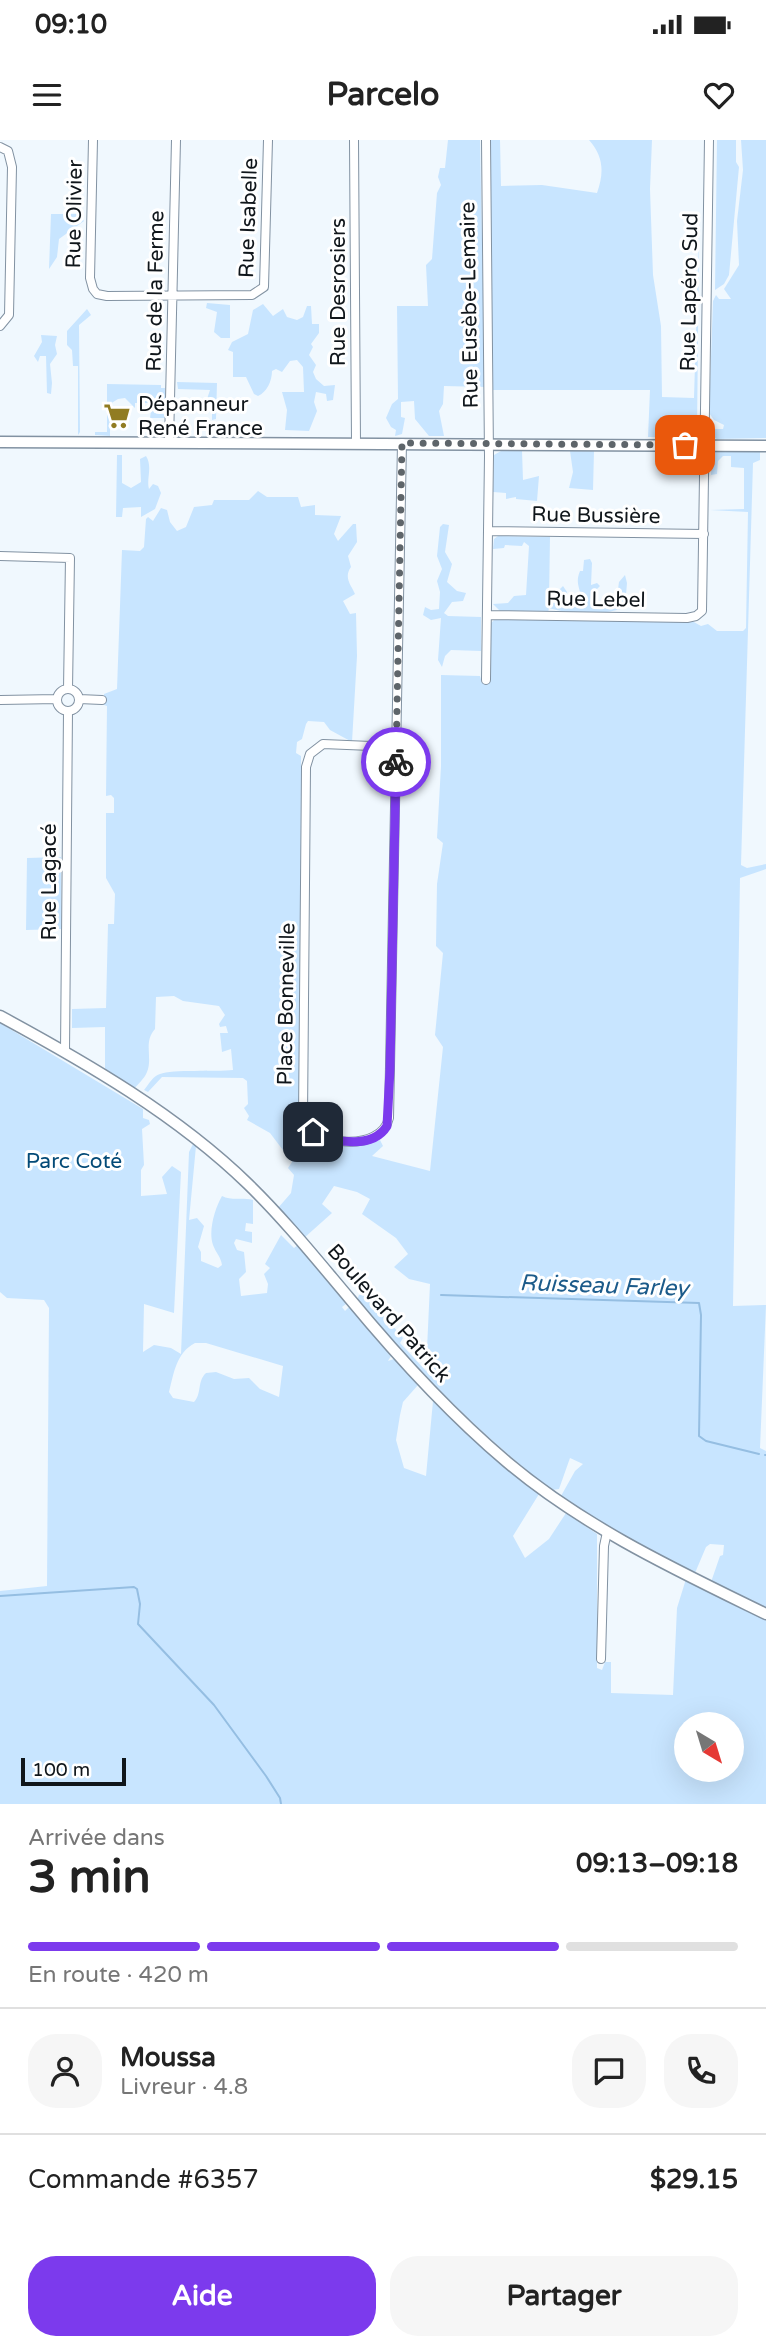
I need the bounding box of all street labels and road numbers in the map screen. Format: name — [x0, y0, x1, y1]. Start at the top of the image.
street label: Rue Isabelle — [234, 157, 263, 279]
street label: Rue Olivier — [61, 159, 88, 269]
street label: Rue Eusèbe-Lemaire — [455, 201, 484, 408]
street label: Rue de la Ferme — [142, 210, 169, 372]
street label: Rue Lapéro Sud — [676, 212, 703, 372]
street label: Rue Desrosiers — [326, 218, 351, 366]
street label: Rue Bussière — [531, 502, 661, 529]
street label: Rue Lebel — [546, 586, 646, 613]
street label: Rue Lagacé — [37, 823, 62, 941]
street label: Place Bonneville — [273, 922, 300, 1086]
street label: Boulevard Patrick — [322, 1239, 456, 1388]

